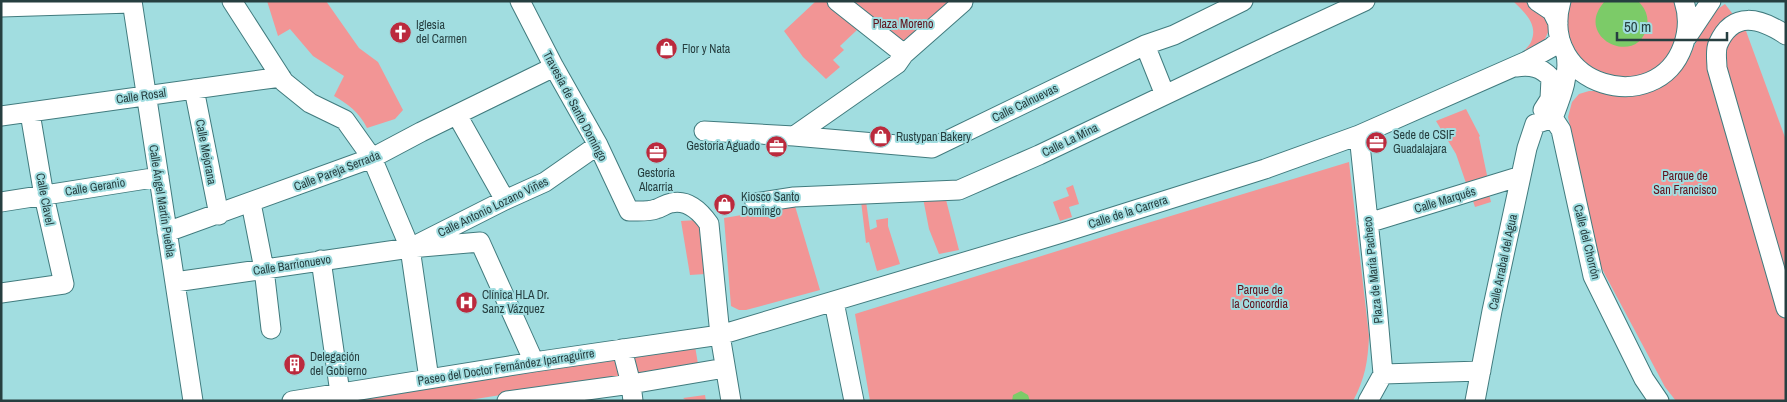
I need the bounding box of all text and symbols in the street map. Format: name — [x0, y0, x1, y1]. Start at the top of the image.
scale bar — [1617, 10, 1727, 42]
park label: Plaza Moreno — [873, 16, 933, 32]
text: 50 m — [1624, 16, 1651, 37]
place label: Iglesia del Carmen — [416, 17, 467, 47]
church icon: Iglesia del Carmen — [388, 20, 412, 44]
shop icon: Flor y Nata — [654, 37, 678, 61]
place label: Flor y Nata — [682, 41, 731, 57]
street label: Travesía de Santo Domingo — [539, 48, 611, 164]
street label: Calle Calnuevas — [989, 80, 1061, 126]
street label: Calle Rosal — [115, 85, 167, 107]
street label: Calle Mejorana — [192, 118, 220, 187]
street label: Calle La Mina — [1039, 119, 1101, 160]
shop icon: Rustypan Bakery — [868, 125, 892, 149]
place label: Sede de CSIF Guadalajara — [1393, 127, 1455, 157]
place label: Rustypan Bakery — [896, 129, 971, 145]
office icon: Sede de CSIF Guadalajara — [1365, 130, 1389, 154]
office icon: Gestoría Aguado — [764, 134, 788, 158]
place label: Gestoría Aguado — [686, 138, 760, 154]
office icon: Gestoría Alcarria — [644, 140, 668, 164]
street label: Calle Ángel Martín Puebla — [145, 144, 179, 259]
street label: Calle Pareja Serrada — [291, 147, 383, 195]
place label: Gestoría Alcarria — [637, 165, 675, 195]
park label: Parque de San Francisco — [1653, 168, 1717, 198]
street label: Calle Clavel — [32, 172, 58, 226]
street label: Calle Antonio Lozano Viñes — [435, 173, 551, 241]
street label: Calle Geranio — [64, 174, 126, 200]
street label: Calle Marqués — [1412, 183, 1478, 217]
place label: Kiosco Santo Domingo — [741, 189, 800, 219]
street label: Calle de la Carrera — [1086, 191, 1170, 232]
shop icon: Kiosco Santo Domingo — [713, 192, 737, 216]
street label: Calle del Chorrón — [1570, 203, 1604, 281]
street label: Calle Arrabal del Agua — [1485, 212, 1521, 311]
street label: Plaza de María Pacheco — [1359, 216, 1387, 324]
street label: Calle Barrionuevo — [252, 251, 332, 279]
park label: Parque de la Concordia — [1232, 282, 1288, 312]
place label: Clínica HLA Dr. Sanz Vázquez — [482, 287, 549, 317]
hospital icon: Clínica HLA Dr. Sanz Vázquez — [454, 290, 478, 314]
street label: Paseo del Doctor Fernández Iparraguirre — [416, 345, 596, 389]
place label: Delegación del Gobierno — [310, 349, 367, 379]
building icon: Delegación del Gobierno — [282, 352, 306, 376]

